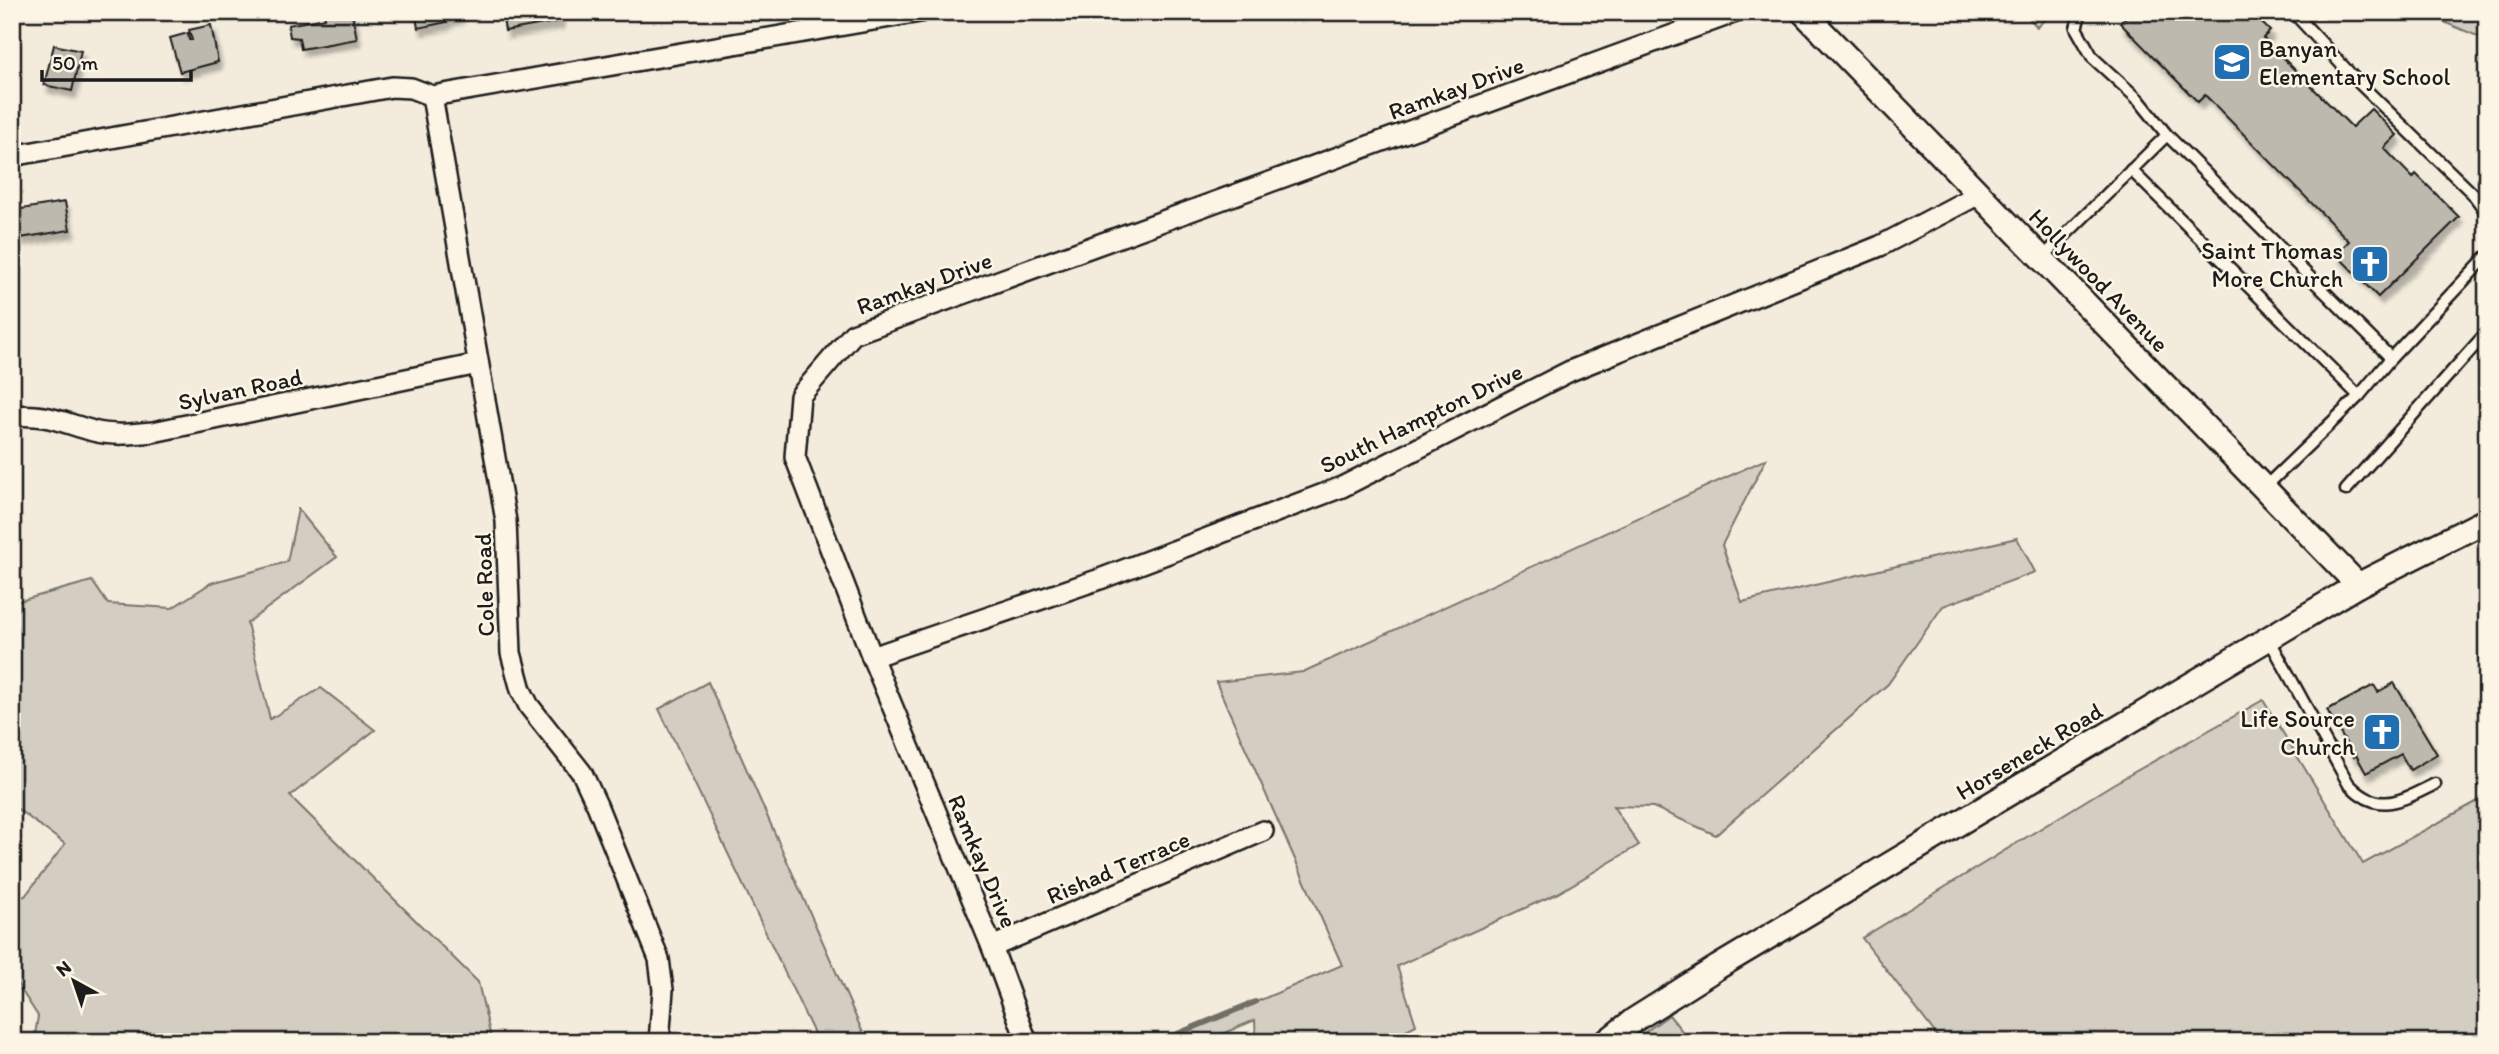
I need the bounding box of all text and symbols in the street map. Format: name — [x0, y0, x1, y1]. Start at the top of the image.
place label: Banyan Elementary School — [2259, 34, 2451, 91]
scale bar — [42, 38, 191, 82]
school or university icon: Banyan Elementary School — [2211, 41, 2253, 83]
text: 50 m — [52, 50, 99, 75]
street label: Ramkay Drive — [1384, 50, 1528, 126]
street label: Hollywood Avenue — [2023, 202, 2175, 358]
place label: Saint Thomas More Church — [2201, 236, 2343, 293]
church icon: Saint Thomas More Church — [2349, 243, 2391, 285]
street label: Ramkay Drive — [852, 245, 996, 321]
street label: South Hampton Drive — [1315, 356, 1527, 480]
street label: Sylvan Road — [175, 362, 305, 416]
street label: Cole Road — [468, 533, 500, 637]
street label: Horseneck Road — [1950, 696, 2108, 806]
place label: Life Source Church — [2240, 704, 2355, 761]
church icon: Life Source Church — [2361, 711, 2403, 753]
street label: Ramkay Drive — [942, 790, 1024, 932]
street label: Rishad Terrace — [1042, 824, 1194, 910]
north arrow — [38, 946, 108, 1016]
text: N — [51, 955, 76, 981]

